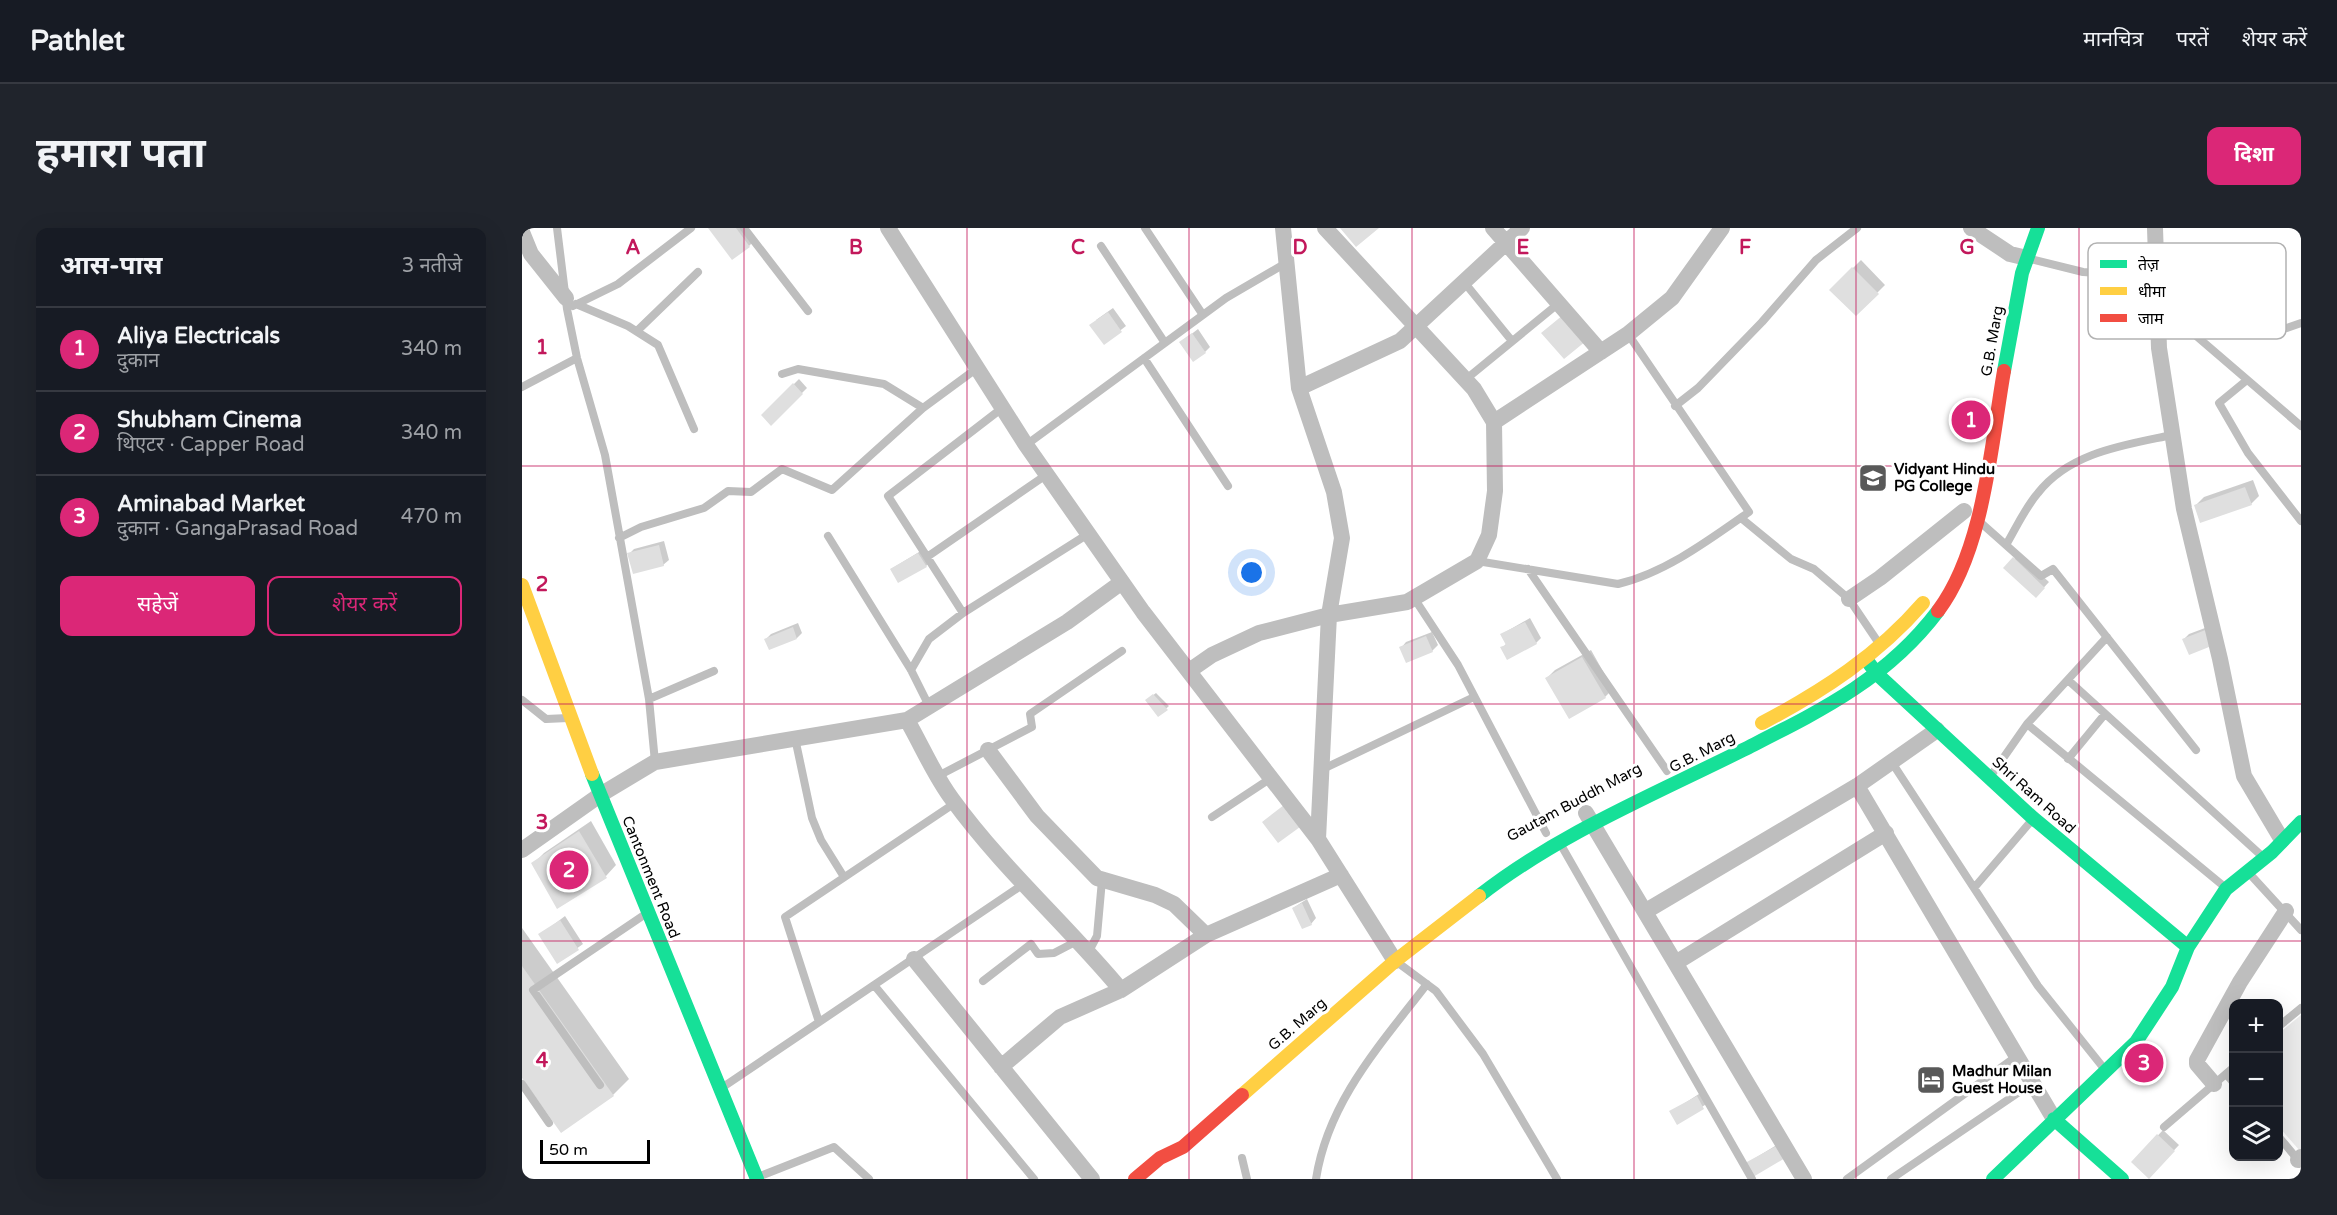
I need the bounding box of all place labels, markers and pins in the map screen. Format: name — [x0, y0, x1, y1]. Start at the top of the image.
pin: 1 — [1952, 398, 1990, 442]
place label: Vidyant Hindu PG College — [1894, 460, 1995, 496]
school or university icon: Vidyant Hindu PG College — [1857, 462, 1889, 494]
pin: 2 — [550, 848, 588, 892]
pin: 3 — [2124, 1040, 2164, 1086]
place label: Madhur Milan Guest House — [1952, 1062, 2052, 1097]
hotel icon: Madhur Milan Guest House — [1915, 1064, 1947, 1096]

